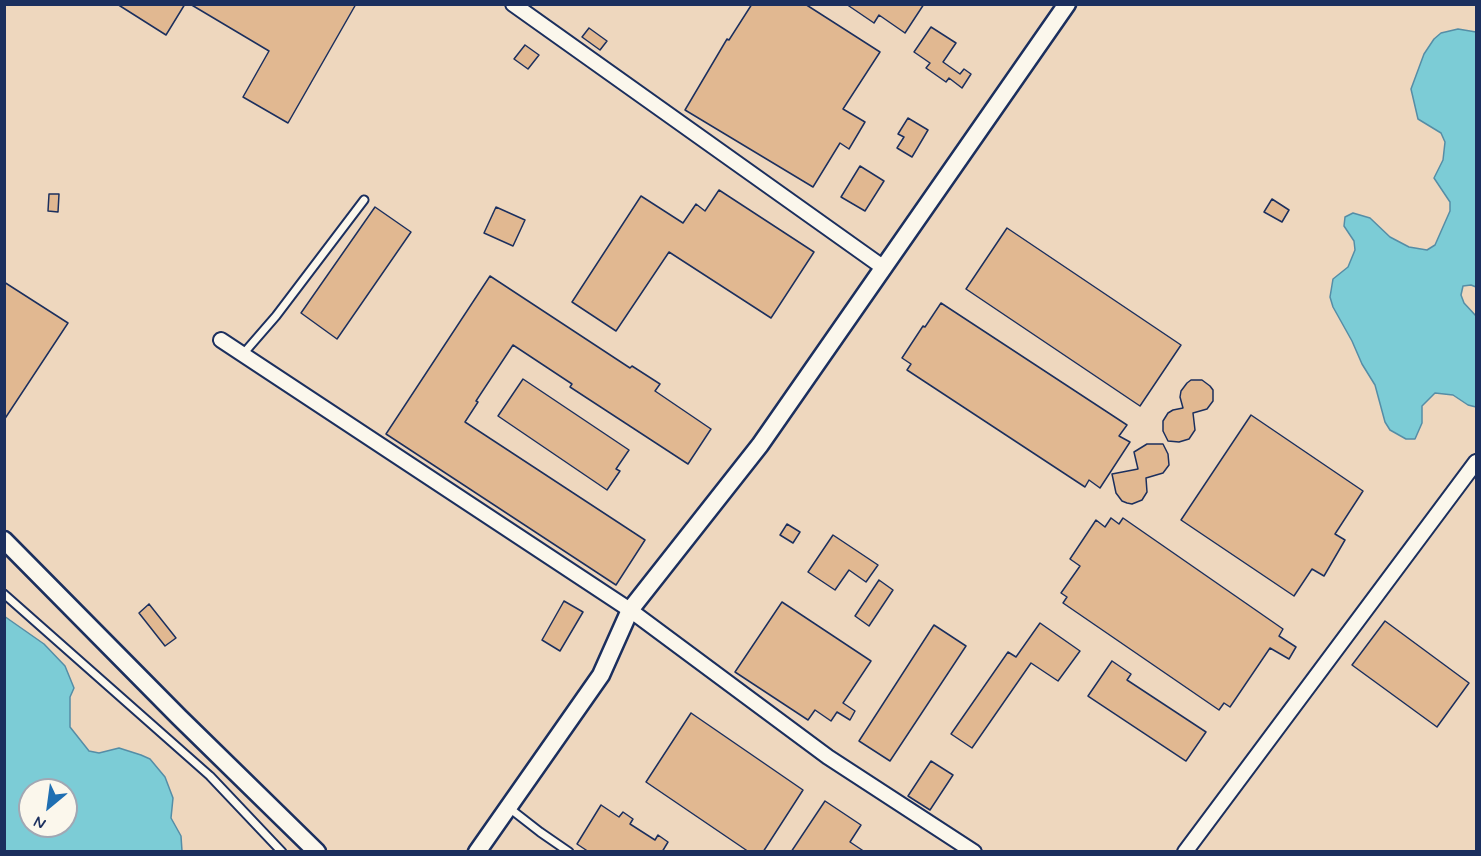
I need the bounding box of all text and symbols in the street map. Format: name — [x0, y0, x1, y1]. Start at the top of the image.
north arrow — [18, 778, 78, 838]
text: N — [30, 811, 50, 834]

